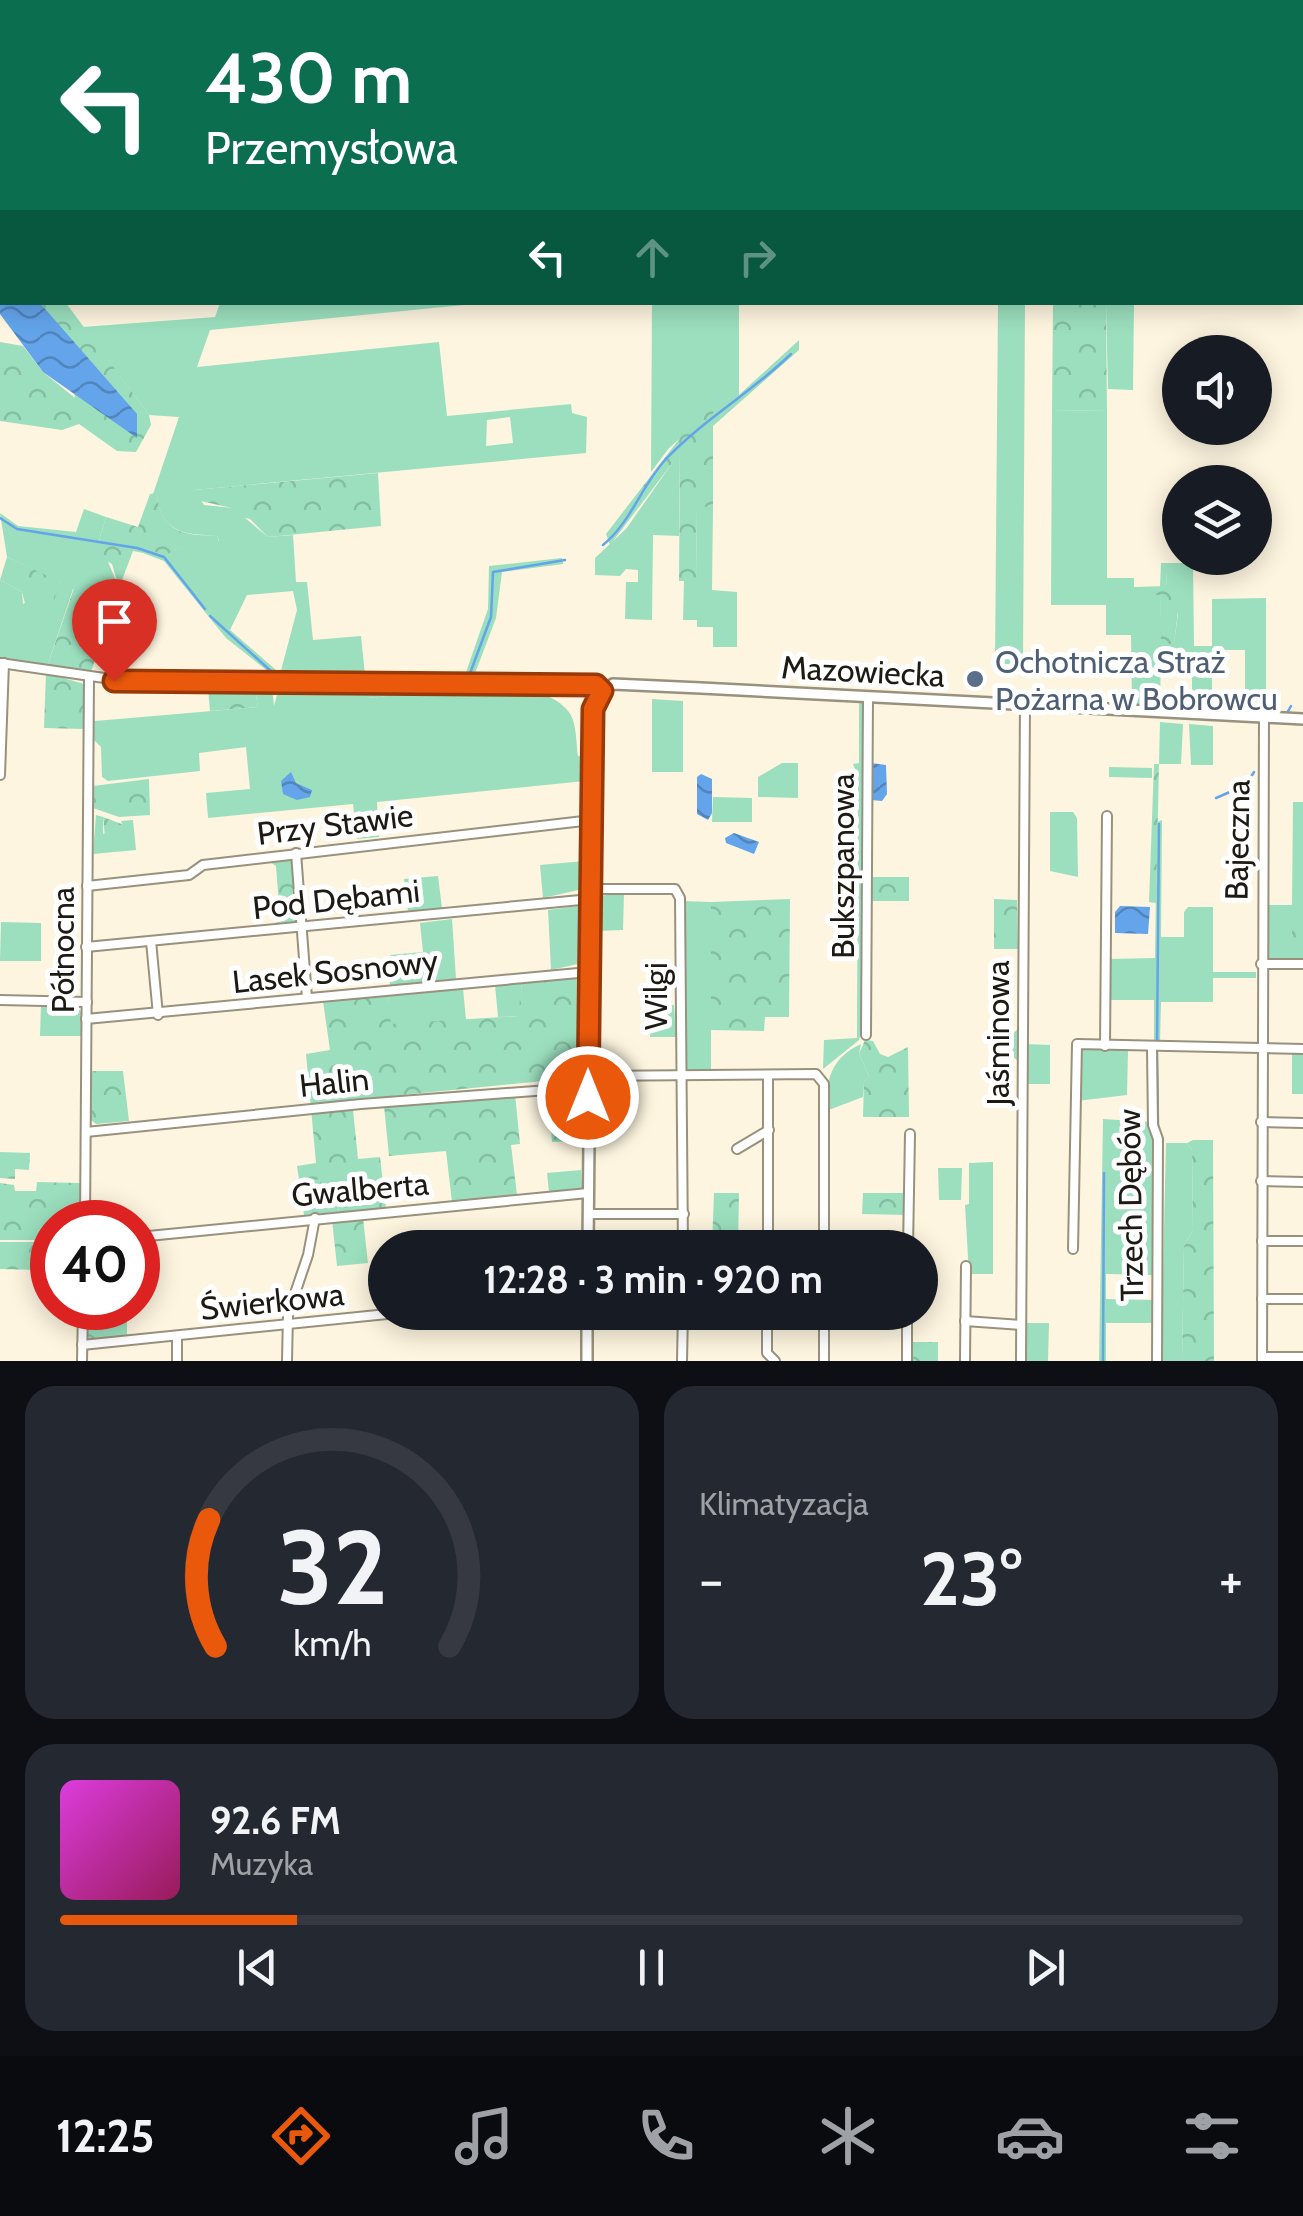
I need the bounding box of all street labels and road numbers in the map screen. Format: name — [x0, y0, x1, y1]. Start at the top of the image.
street label: Mazowiecka — [780, 647, 946, 695]
street label: Bukszpanowa — [823, 773, 862, 959]
street label: Bajeczna — [1216, 779, 1258, 901]
street label: Przy Stawie — [255, 795, 415, 853]
street label: Pod Dębami — [250, 871, 422, 927]
street label: Północna — [43, 886, 82, 1013]
street label: Lasek Sosnowy — [230, 941, 440, 1001]
street label: Jaśminowa — [978, 960, 1017, 1107]
street label: Wilgi — [636, 962, 675, 1030]
street label: Halin — [297, 1059, 371, 1105]
street label: Trzech Dębów — [1109, 1108, 1151, 1302]
street label: Gwalberta — [290, 1164, 431, 1214]
street label: Świerkowa — [198, 1274, 347, 1328]

